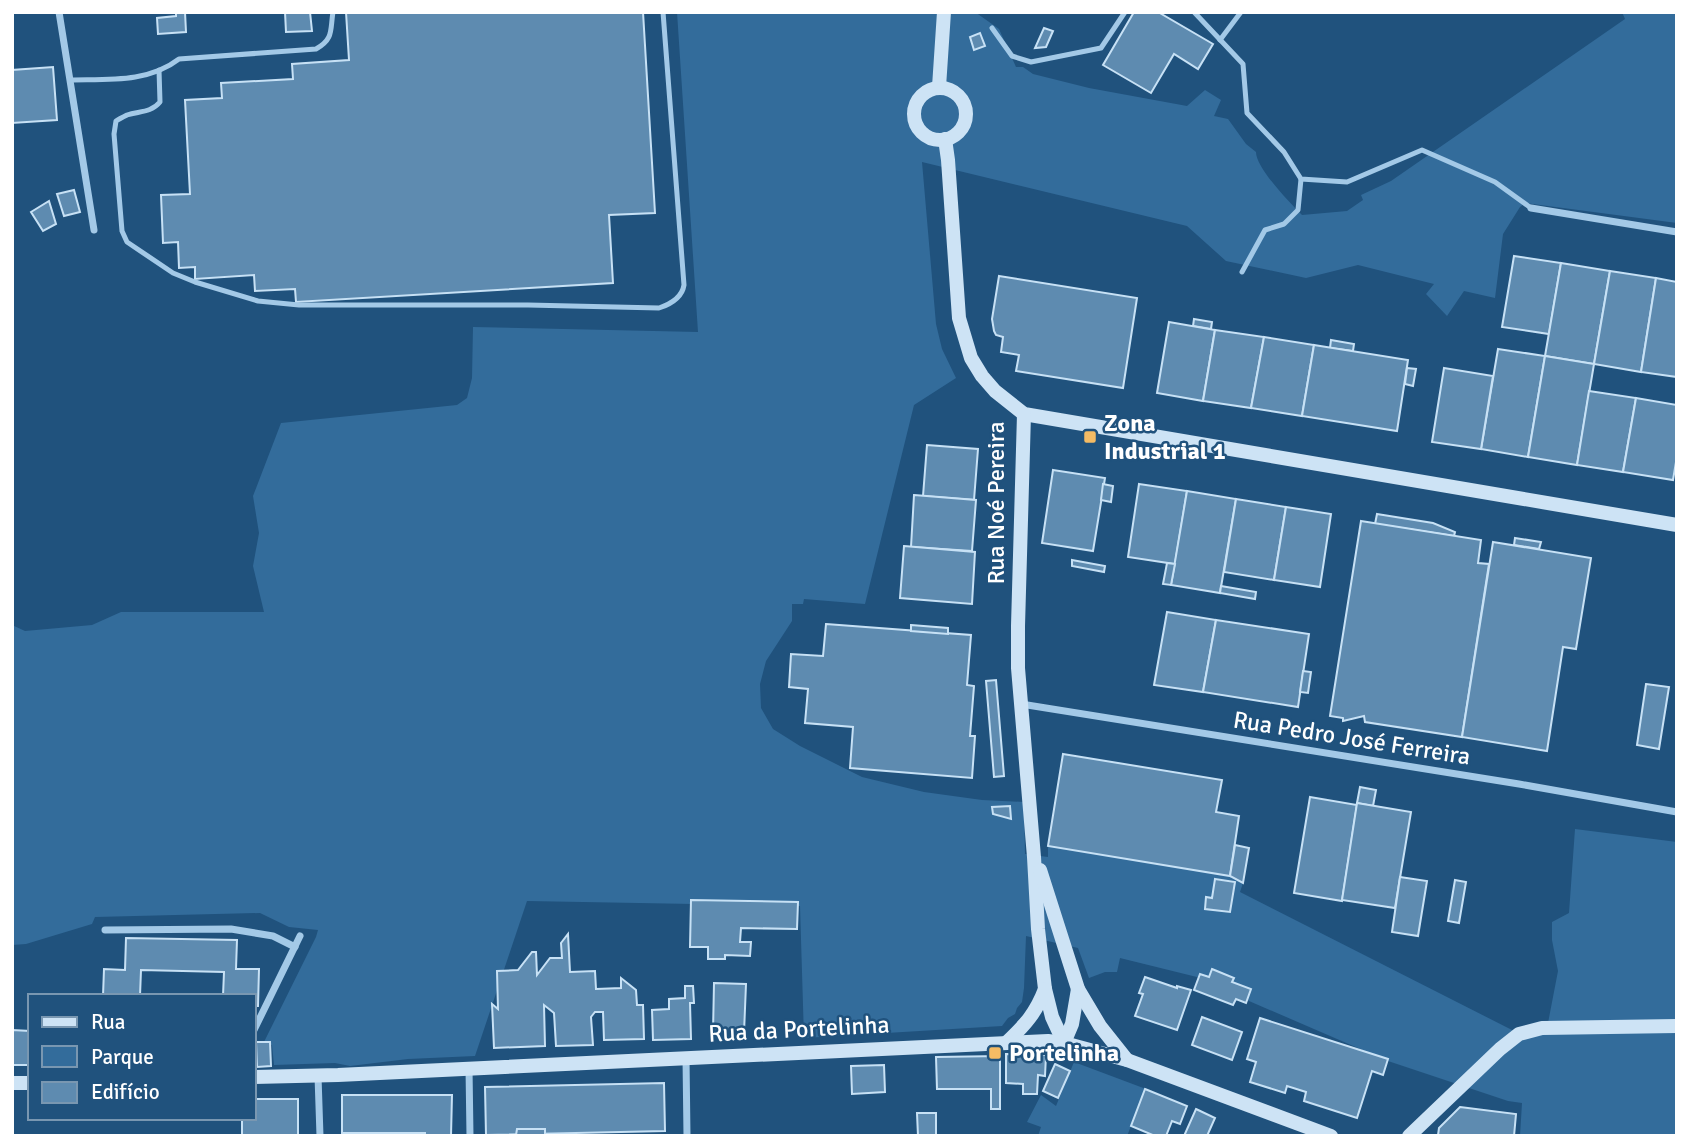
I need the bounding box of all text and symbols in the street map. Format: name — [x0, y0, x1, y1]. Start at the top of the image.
place label: Zona Industrial 1 — [1104, 408, 1226, 466]
street label: Rua Noé Pereira — [981, 421, 1011, 585]
marker: Zona Industrial 1 — [1082, 429, 1098, 445]
street label: Rua Pedro José Ferreira — [1231, 704, 1473, 772]
legend — [28, 994, 256, 1120]
text: Rua — [91, 1009, 125, 1035]
street label: Rua da Portelinha — [708, 1009, 890, 1049]
place label: Portelinha — [1009, 1038, 1119, 1068]
text: Parque — [91, 1044, 154, 1070]
marker: Portelinha — [987, 1045, 1003, 1061]
text: Edifício — [91, 1079, 160, 1105]

